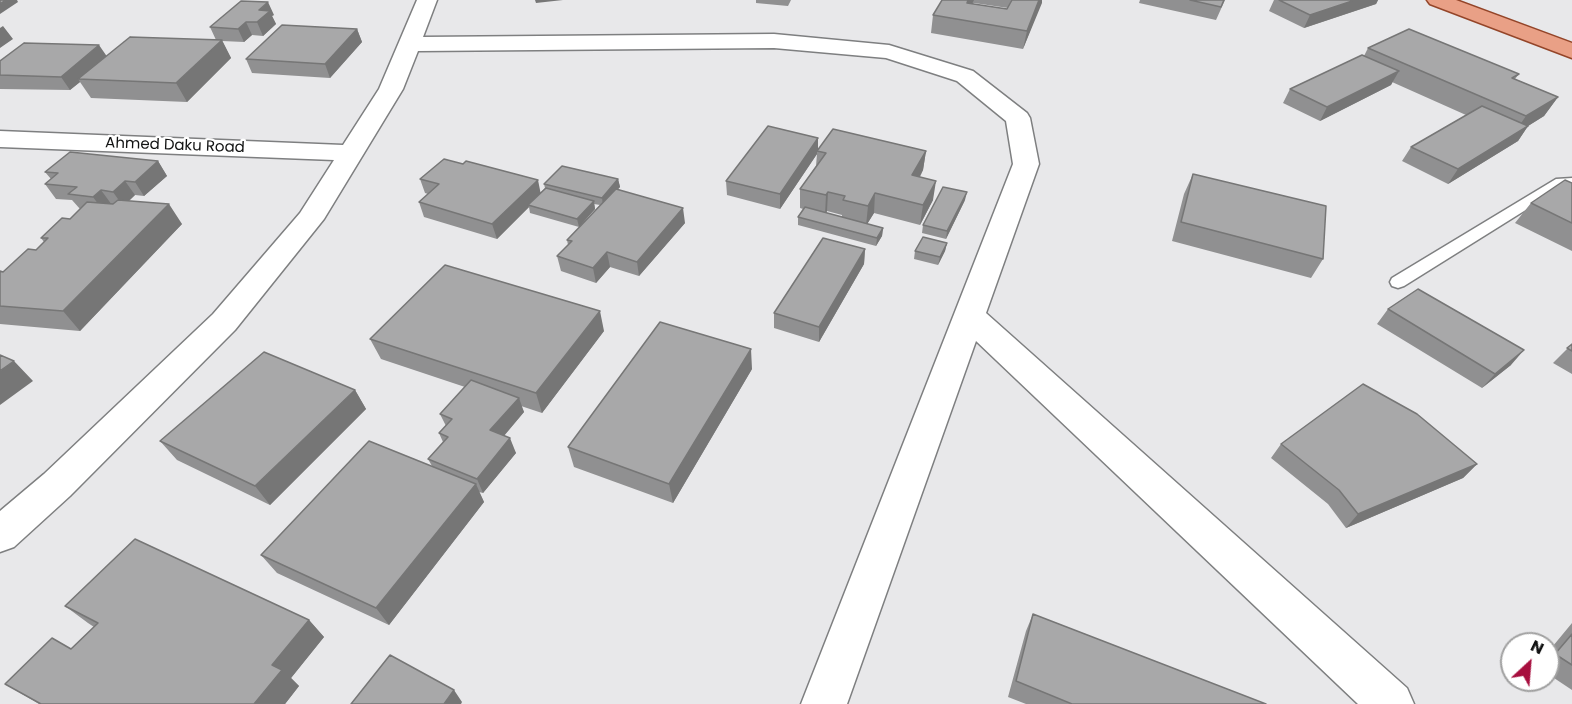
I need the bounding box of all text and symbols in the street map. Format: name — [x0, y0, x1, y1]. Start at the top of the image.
street label: Ahmed Daku Road — [105, 135, 245, 157]
north arrow — [1500, 632, 1560, 692]
text: N — [1527, 634, 1548, 660]

